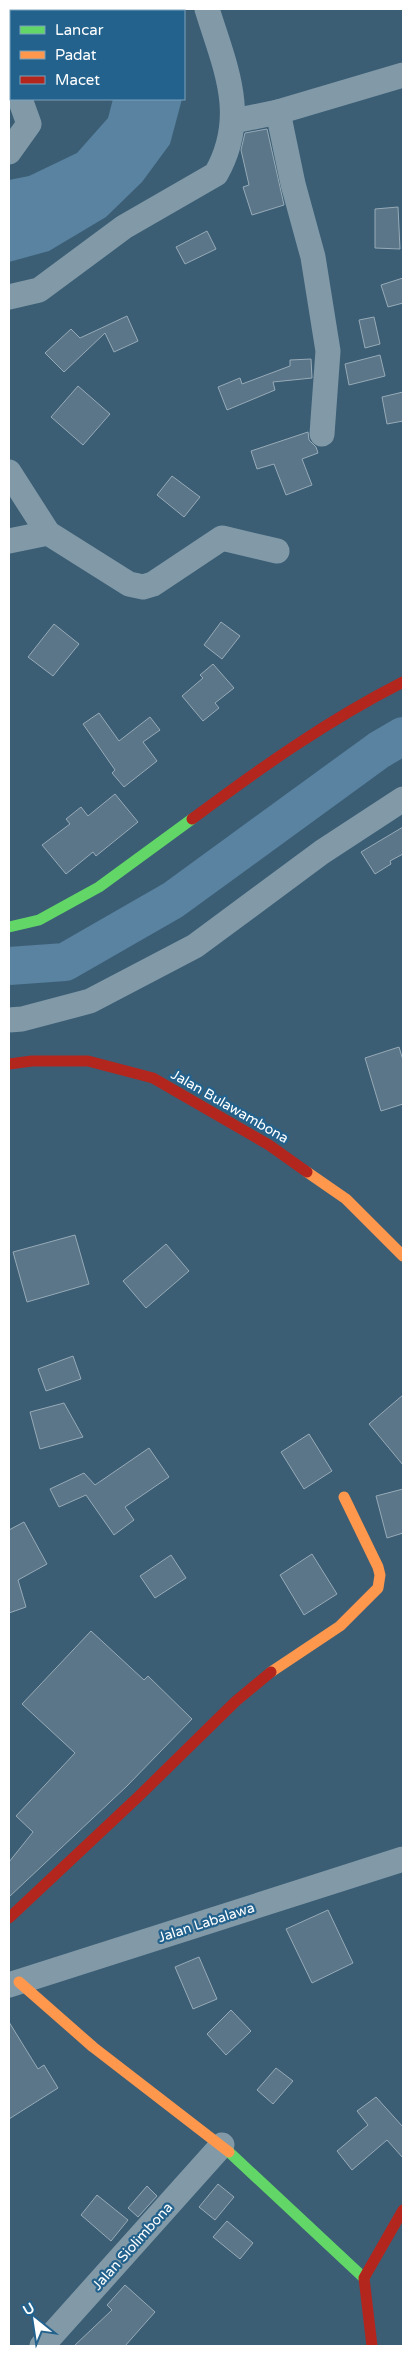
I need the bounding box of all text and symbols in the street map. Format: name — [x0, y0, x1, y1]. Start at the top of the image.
legend — [10, 10, 185, 100]
text: Lancar — [55, 21, 104, 39]
text: Padat — [55, 46, 97, 64]
text: Macet — [55, 71, 100, 89]
street label: Jalan Bulawambona — [168, 1066, 291, 1147]
street label: Jalan Labalawa — [156, 1899, 257, 1946]
street label: Jalan Siolimbona — [89, 2199, 176, 2294]
north arrow — [10, 2295, 60, 2345]
text: U — [20, 2299, 38, 2319]

